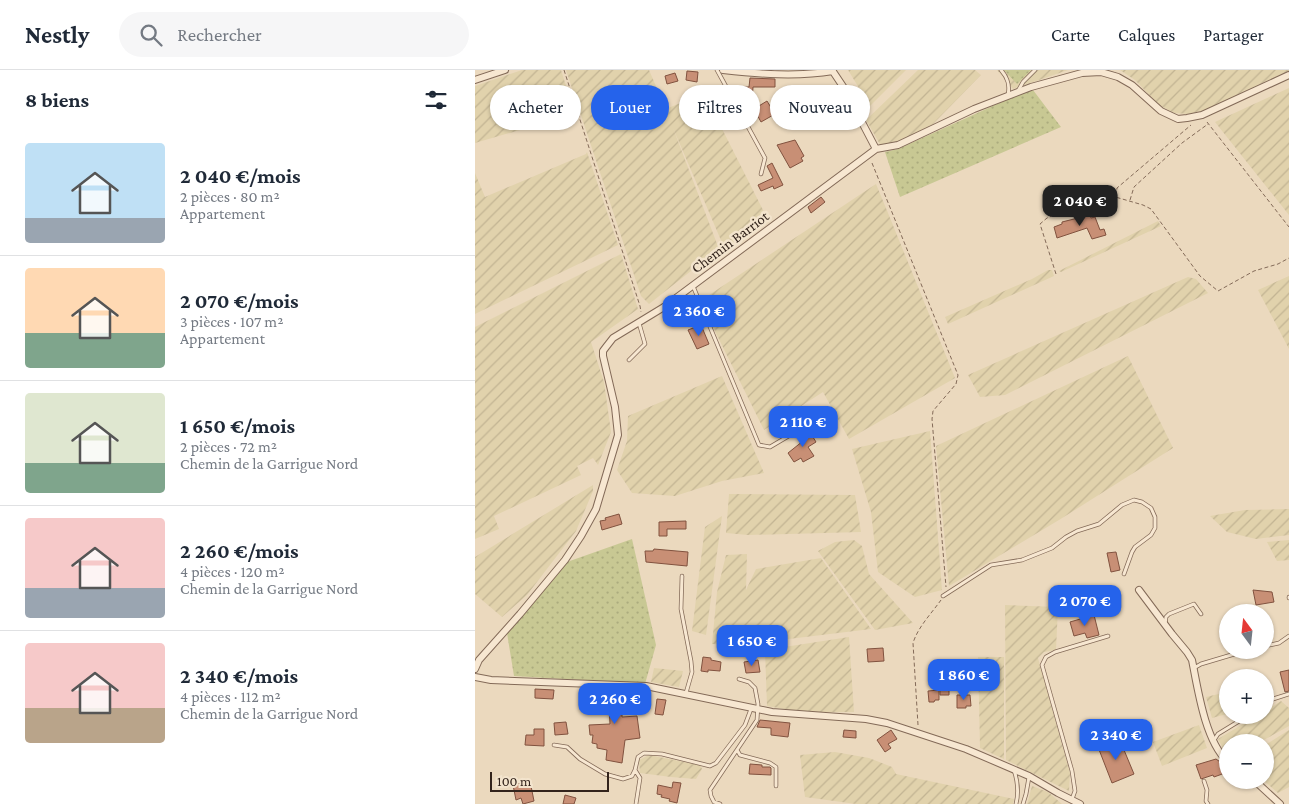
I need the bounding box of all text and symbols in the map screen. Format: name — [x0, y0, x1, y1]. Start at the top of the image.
search box — [119, 12, 469, 57]
text: Nestly — [25, 21, 89, 48]
icon: search — [137, 21, 165, 49]
text: Rechercher — [177, 24, 262, 45]
text: Carte — [1051, 25, 1090, 45]
text: Calques — [1118, 25, 1175, 45]
text: Partager — [1203, 25, 1264, 45]
chip: Acheter — [490, 85, 581, 130]
chip: Louer — [591, 85, 669, 130]
chip: Filtres — [679, 85, 760, 130]
chip: Nouveau — [770, 85, 870, 130]
icon: filters — [422, 86, 450, 114]
text: 8 biens — [25, 88, 89, 112]
icon: home — [65, 163, 125, 223]
text: 2 040 €/mois — [180, 164, 301, 188]
pin: 2 040 € — [1034, 184, 1126, 227]
text: 2 pièces · 80 m² — [180, 188, 280, 205]
text: 2 040 € — [1054, 192, 1106, 209]
text: Appartement — [180, 205, 265, 222]
street label: Chemin Barriot — [688, 207, 773, 276]
icon: home — [65, 288, 125, 348]
text: 2 070 €/mois — [180, 289, 299, 313]
pin: 2 360 € — [653, 294, 745, 337]
text: 2 360 € — [673, 302, 725, 319]
text: 3 pièces · 107 m² — [180, 313, 283, 330]
text: Appartement — [180, 330, 265, 347]
pin: 2 110 € — [757, 406, 849, 448]
icon: home — [65, 413, 125, 473]
text: 2 110 € — [780, 413, 826, 430]
text: 1 650 €/mois — [180, 414, 295, 438]
text: 2 pièces · 72 m² — [180, 438, 277, 455]
text: Chemin de la Garrigue Nord — [180, 455, 358, 472]
icon: home — [65, 538, 125, 598]
text: 2 260 €/mois — [180, 539, 299, 563]
text: 4 pièces · 120 m² — [180, 563, 285, 580]
text: Chemin de la Garrigue Nord — [180, 580, 358, 597]
pin: 2 070 € — [1039, 584, 1131, 627]
text: 2 070 € — [1059, 592, 1111, 609]
north arrow — [1219, 604, 1274, 659]
map controls — [1219, 604, 1274, 789]
pin: 1 650 € — [706, 624, 798, 667]
text: 1 650 € — [728, 632, 776, 649]
pin: 1 860 € — [918, 658, 1010, 701]
icon: home — [65, 663, 125, 723]
text: 2 340 €/mois — [180, 664, 298, 688]
text: 1 860 € — [939, 666, 989, 683]
button: + — [1219, 669, 1274, 724]
pin: 2 260 € — [569, 682, 661, 725]
text: 4 pièces · 112 m² — [180, 688, 281, 705]
text: 2 260 € — [589, 690, 641, 707]
text: Chemin de la Garrigue Nord — [180, 705, 358, 722]
pin: 2 340 € — [1070, 718, 1162, 761]
text: 2 340 € — [1091, 726, 1141, 743]
button: − — [1219, 734, 1274, 789]
scale bar — [490, 769, 609, 792]
text: 100 m — [497, 773, 531, 789]

